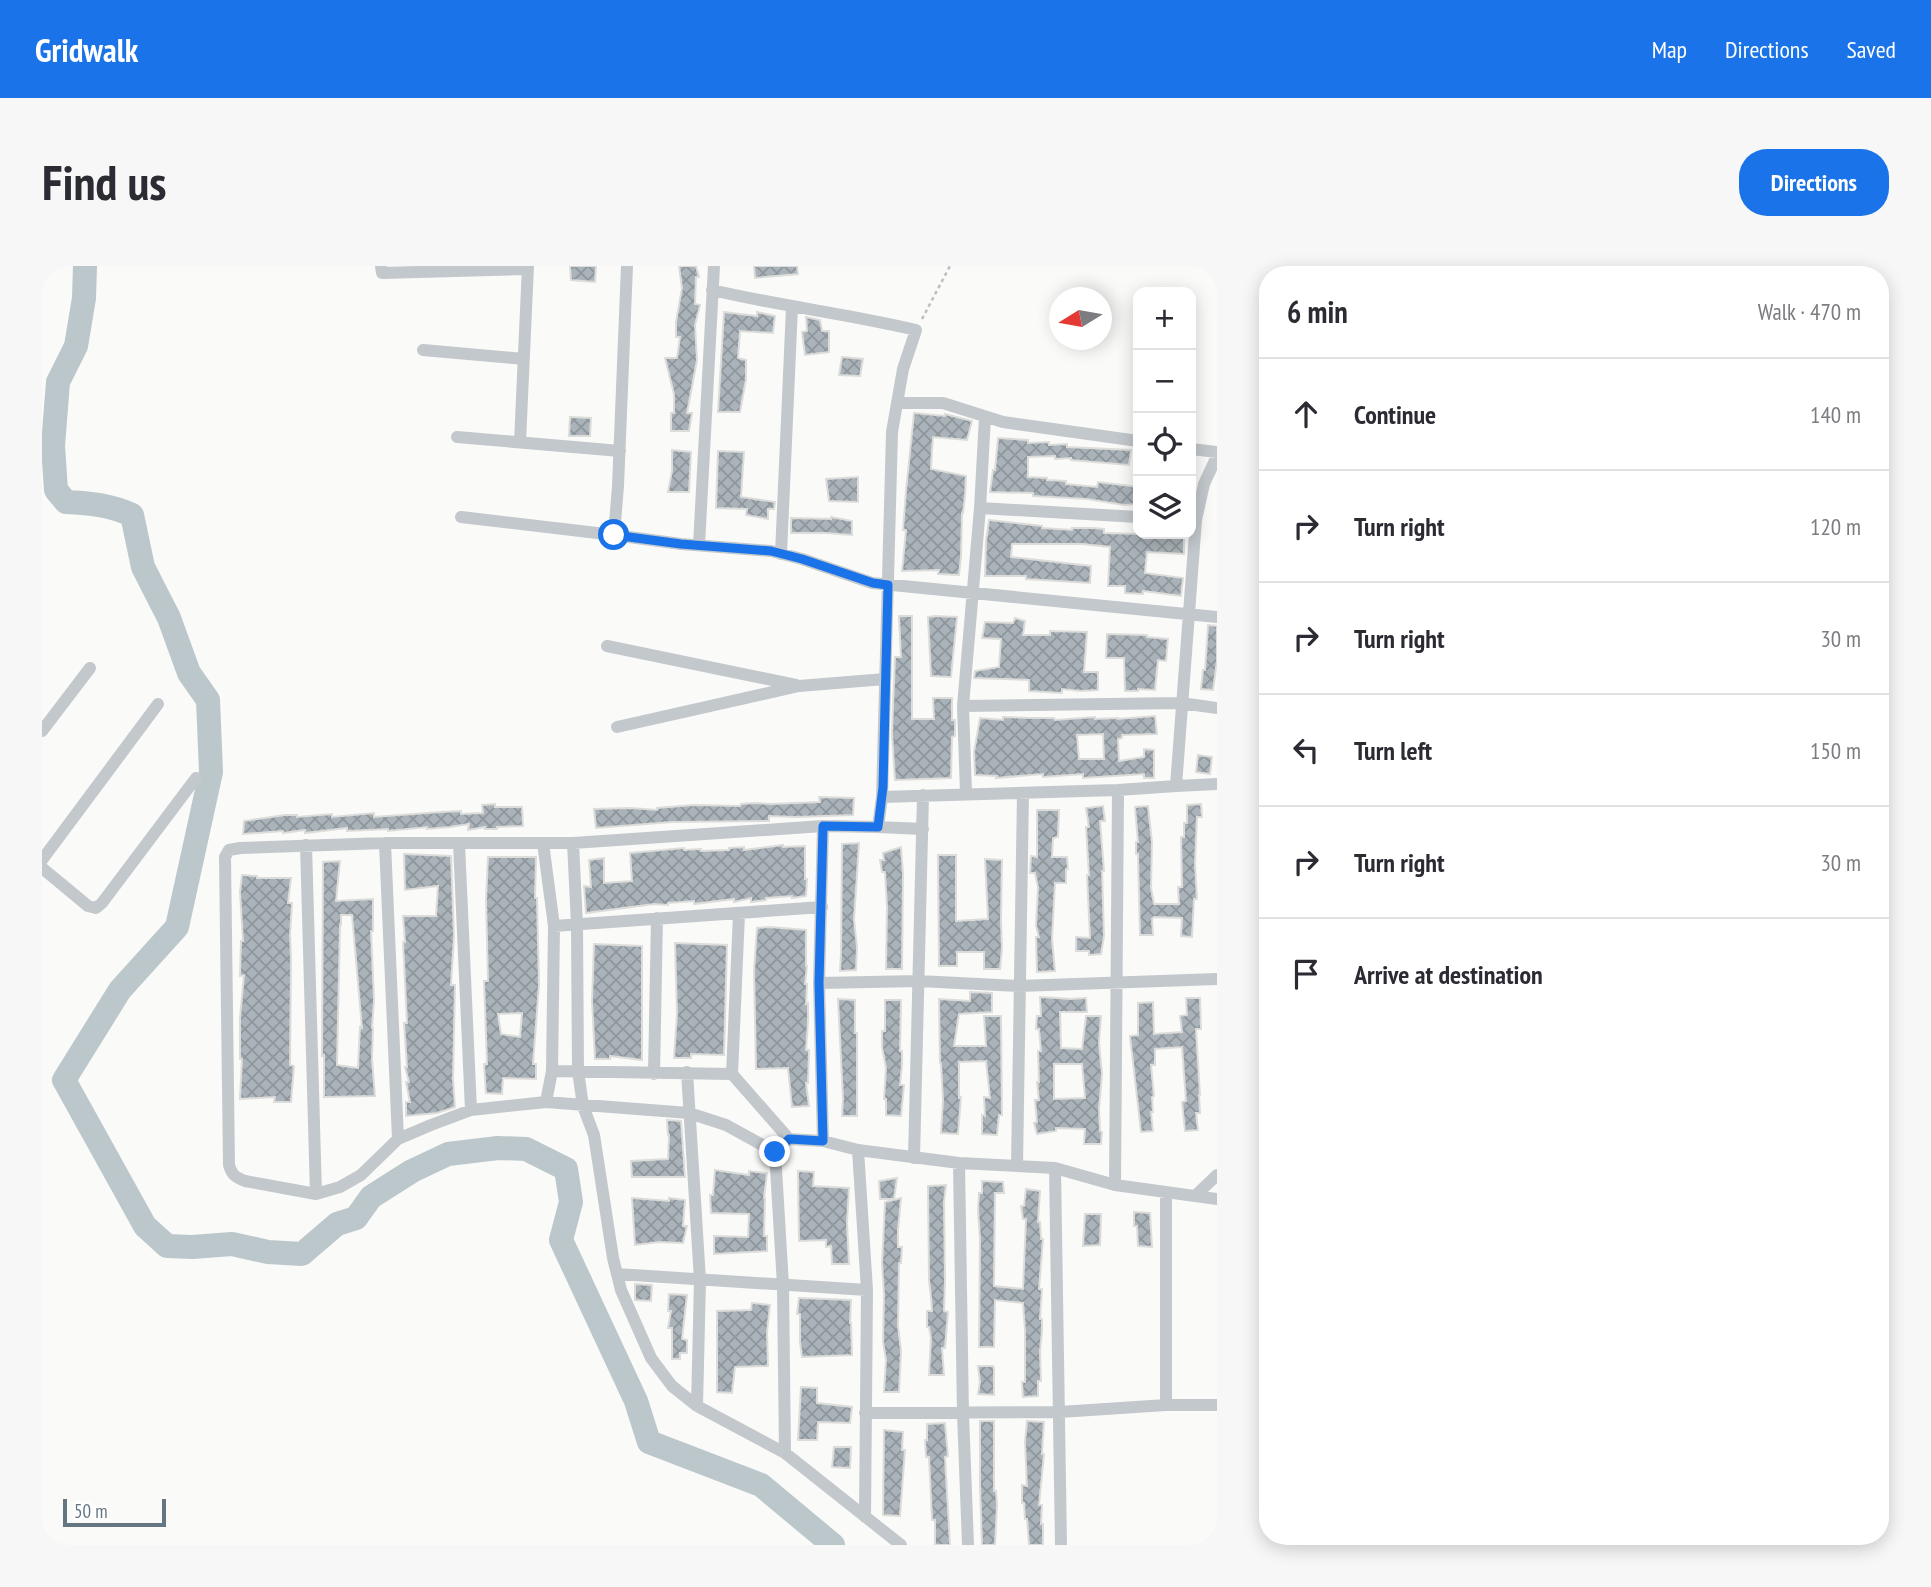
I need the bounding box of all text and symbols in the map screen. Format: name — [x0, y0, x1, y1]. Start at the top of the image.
text: Gridwalk — [35, 28, 138, 71]
text: Map — [1652, 34, 1687, 65]
text: Directions — [1725, 34, 1809, 65]
text: Saved — [1847, 34, 1896, 65]
button: Directions — [1739, 149, 1889, 216]
text: Find us — [42, 150, 166, 214]
north arrow — [1049, 287, 1112, 350]
map controls — [1133, 287, 1196, 539]
button: + — [1133, 287, 1196, 350]
text: 6 min — [1287, 292, 1348, 331]
text: Walk · 470 m — [1758, 297, 1861, 326]
button: − — [1133, 350, 1196, 413]
icon: ahead — [1287, 395, 1325, 433]
text: Continue — [1354, 398, 1436, 431]
text: 140 m — [1810, 400, 1861, 429]
button: locate — [1133, 413, 1196, 476]
button: layers — [1133, 476, 1196, 539]
icon: right — [1287, 507, 1325, 545]
text: Turn right — [1354, 510, 1445, 543]
text: 120 m — [1810, 512, 1861, 541]
route start — [598, 519, 629, 550]
icon: right — [1287, 619, 1325, 657]
text: Turn right — [1354, 622, 1445, 655]
text: 30 m — [1820, 624, 1861, 653]
icon: left — [1287, 731, 1325, 769]
text: Turn left — [1354, 734, 1432, 767]
text: 150 m — [1810, 736, 1861, 765]
icon: right — [1287, 843, 1325, 881]
text: Turn right — [1354, 846, 1445, 879]
text: 30 m — [1820, 848, 1861, 877]
icon: arrive — [1287, 955, 1325, 993]
text: Arrive at destination — [1354, 958, 1543, 991]
route end — [759, 1136, 790, 1167]
scale bar — [63, 1496, 166, 1528]
text: 50 m — [74, 1499, 108, 1523]

